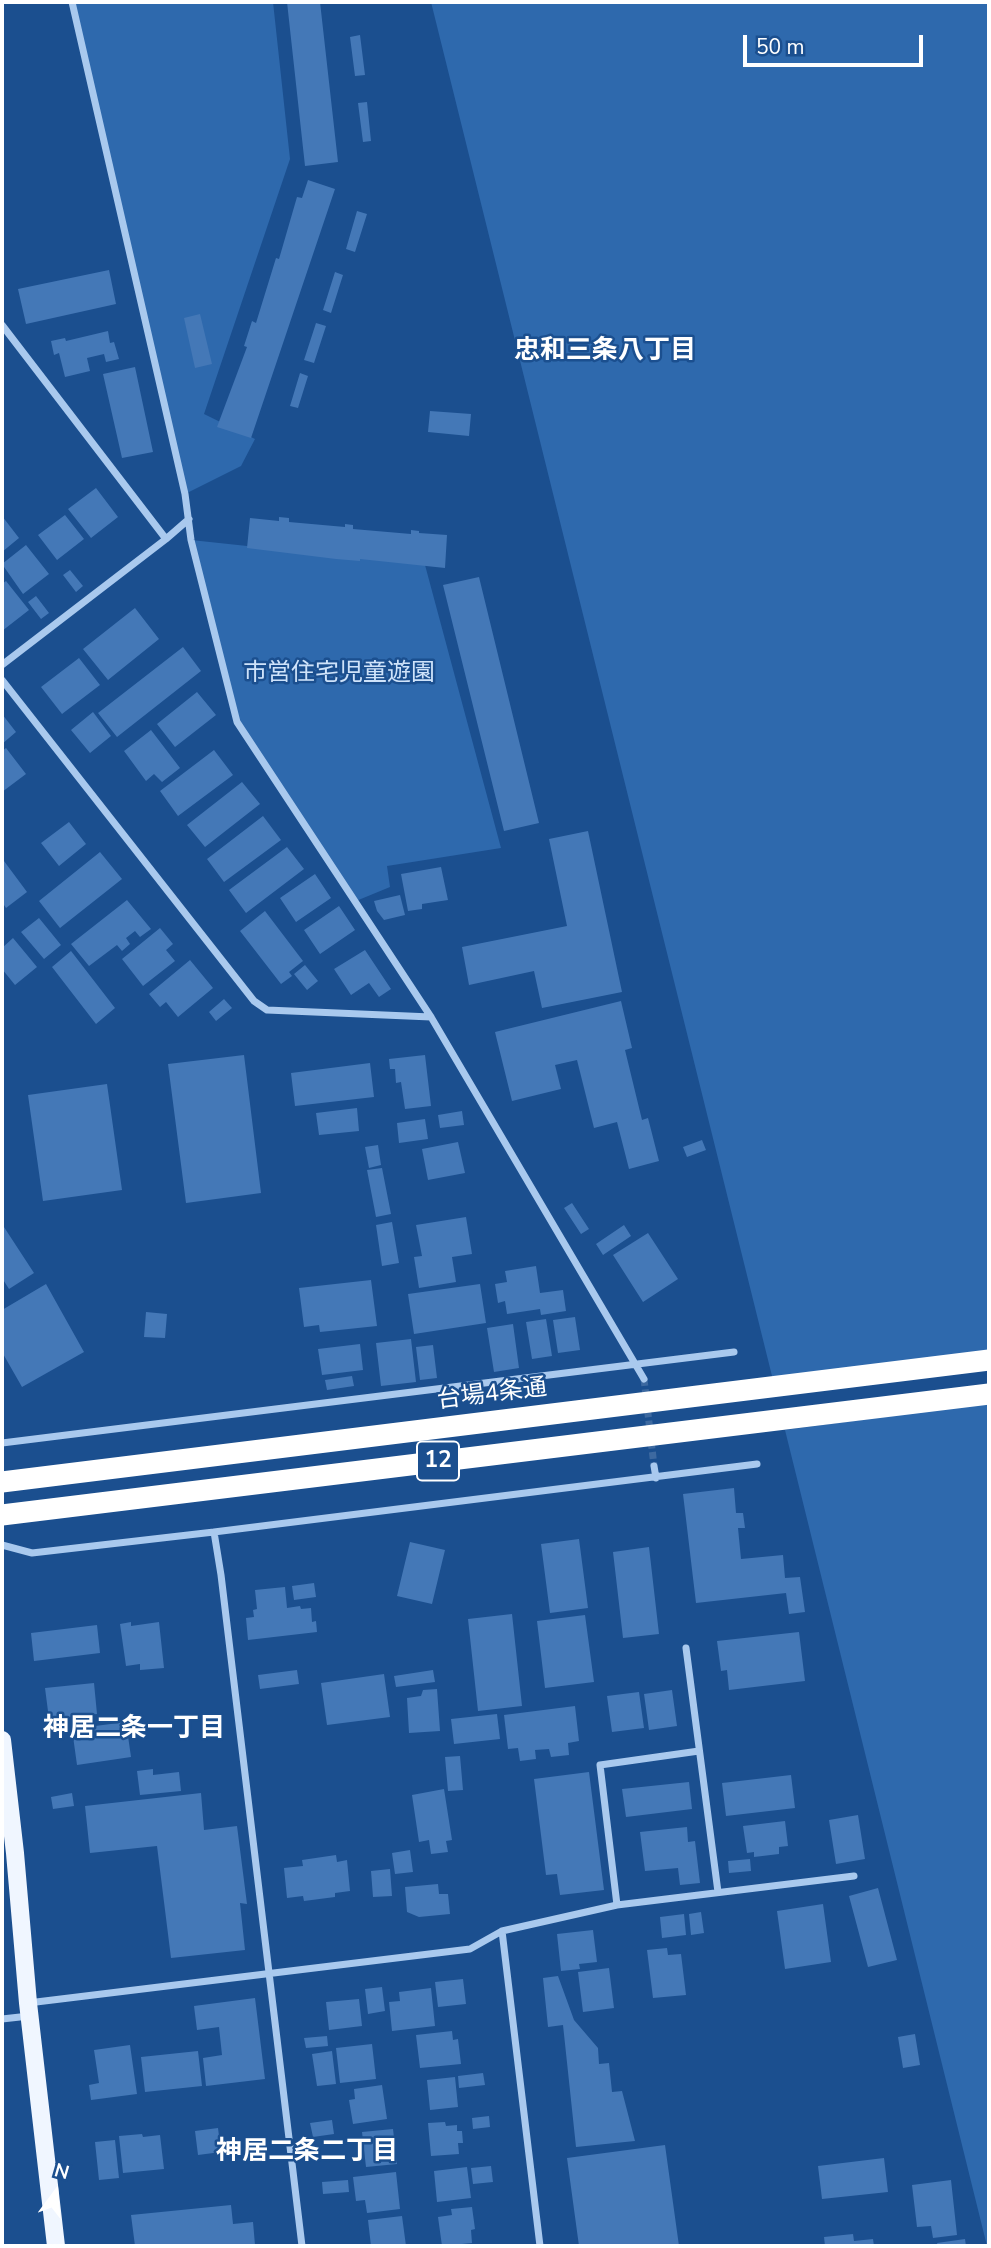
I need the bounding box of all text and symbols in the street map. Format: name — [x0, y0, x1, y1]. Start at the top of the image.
scale bar — [746, 21, 926, 65]
text: 50 m — [756, 33, 805, 61]
district label: 忠和三条八丁目 — [514, 336, 696, 368]
park label: 市営住宅児童遊園 — [243, 660, 435, 688]
street label: 台場4条通 — [435, 1374, 549, 1416]
road number: 12 — [417, 1442, 459, 1480]
district label: 神居二条一丁目 — [43, 1714, 225, 1746]
district label: 神居二条二丁目 — [216, 2137, 398, 2169]
north arrow — [21, 2157, 91, 2227]
text: N — [51, 2157, 72, 2186]

